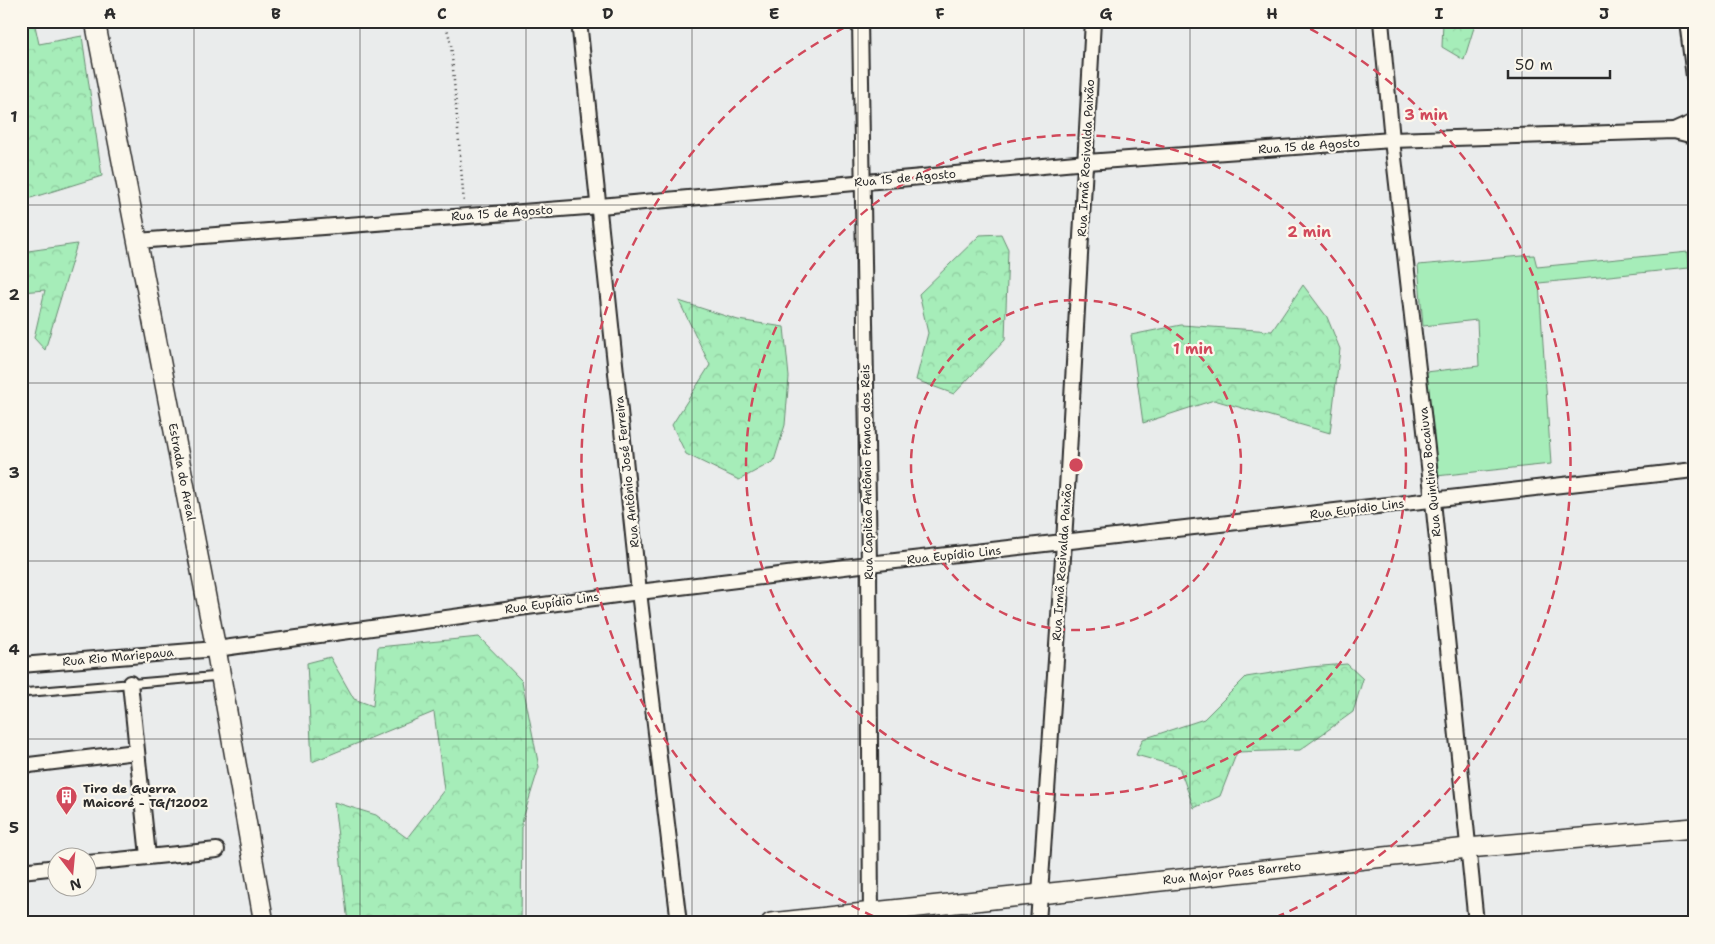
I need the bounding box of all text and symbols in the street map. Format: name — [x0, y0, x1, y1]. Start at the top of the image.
text: A — [104, 3, 116, 24]
text: B — [271, 3, 281, 24]
text: C — [437, 3, 447, 24]
text: D — [602, 3, 614, 24]
text: E — [769, 3, 779, 24]
text: F — [935, 3, 945, 24]
text: G — [1100, 3, 1113, 24]
text: H — [1266, 3, 1278, 24]
text: I — [1435, 3, 1444, 24]
text: J — [1599, 3, 1609, 24]
scale bar — [1508, 48, 1610, 80]
text: 50 m — [1515, 55, 1553, 75]
street label: Rua Irmã Rosivalda Paixão — [1074, 79, 1098, 237]
text: 3 min — [1404, 105, 1448, 125]
text: 1 — [10, 106, 18, 127]
street label: Rua 15 de Agosto — [1258, 134, 1360, 158]
street label: Rua 15 de Agosto — [853, 166, 957, 190]
street label: Rua 15 de Agosto — [451, 201, 553, 225]
text: 2 min — [1287, 222, 1331, 242]
text: 2 — [8, 284, 20, 305]
text: 1 min — [1173, 339, 1213, 359]
street label: Rua Capitão Antônio Franco dos Reis — [857, 364, 877, 580]
street label: Rua Antônio José Ferreira — [611, 395, 643, 548]
street label: Rua Quintino Bocaiuva — [1415, 406, 1445, 538]
street label: Estrada do Areal — [165, 422, 199, 523]
centre of rings — [1067, 456, 1085, 474]
text: 3 — [8, 462, 20, 483]
street label: Rua Irmã Rosivalda Paixão — [1049, 483, 1075, 641]
street label: Rua Eupídio Lins — [1309, 495, 1405, 523]
street label: Rua Eupídio Lins — [906, 542, 1002, 568]
street label: Rua Eupídio Lins — [504, 588, 600, 618]
text: 4 — [8, 639, 20, 660]
street label: Rua Rio Mariepaua — [62, 644, 175, 670]
place label: Tiro de Guerra Maicoré - TG/12002 — [83, 781, 209, 811]
building icon: Tiro de Guerra Maicoré - TG/12002 — [55, 784, 79, 815]
text: 5 — [9, 817, 19, 838]
north arrow — [48, 846, 98, 896]
street label: Rua Major Paes Barreto — [1162, 858, 1302, 888]
text: N — [68, 874, 83, 895]

